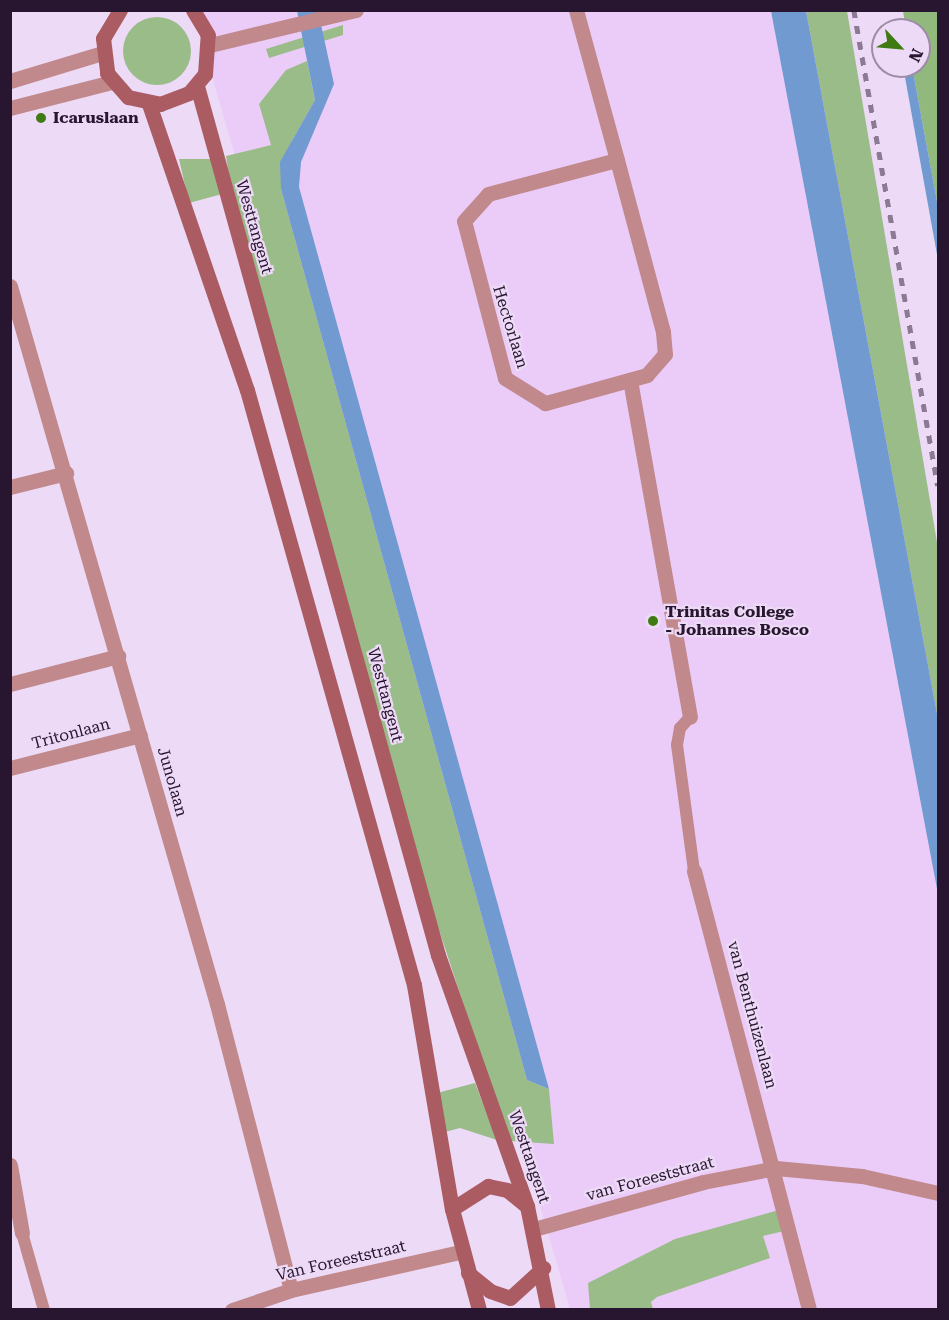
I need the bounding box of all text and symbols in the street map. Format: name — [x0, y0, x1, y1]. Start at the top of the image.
north arrow — [871, 18, 931, 78]
text: N — [905, 46, 927, 65]
place label: Icaruslaan — [53, 108, 139, 128]
marker: Icaruslaan — [34, 111, 48, 125]
street label: Westtangent — [231, 178, 277, 276]
street label: Hectorlaan — [488, 283, 532, 371]
place label: Trinitas College - Johannes Bosco — [665, 602, 809, 640]
marker: Trinitas College - Johannes Bosco — [646, 614, 660, 628]
street label: Westtangent — [363, 646, 407, 744]
street label: Tritonlaan — [30, 714, 112, 754]
street label: Junolaan — [153, 745, 191, 819]
street label: van Benthuizenlaan — [723, 939, 781, 1091]
street label: Westtangent — [504, 1108, 554, 1206]
street label: van Foreeststraat — [584, 1153, 716, 1205]
street label: Van Foreeststraat — [274, 1237, 408, 1285]

